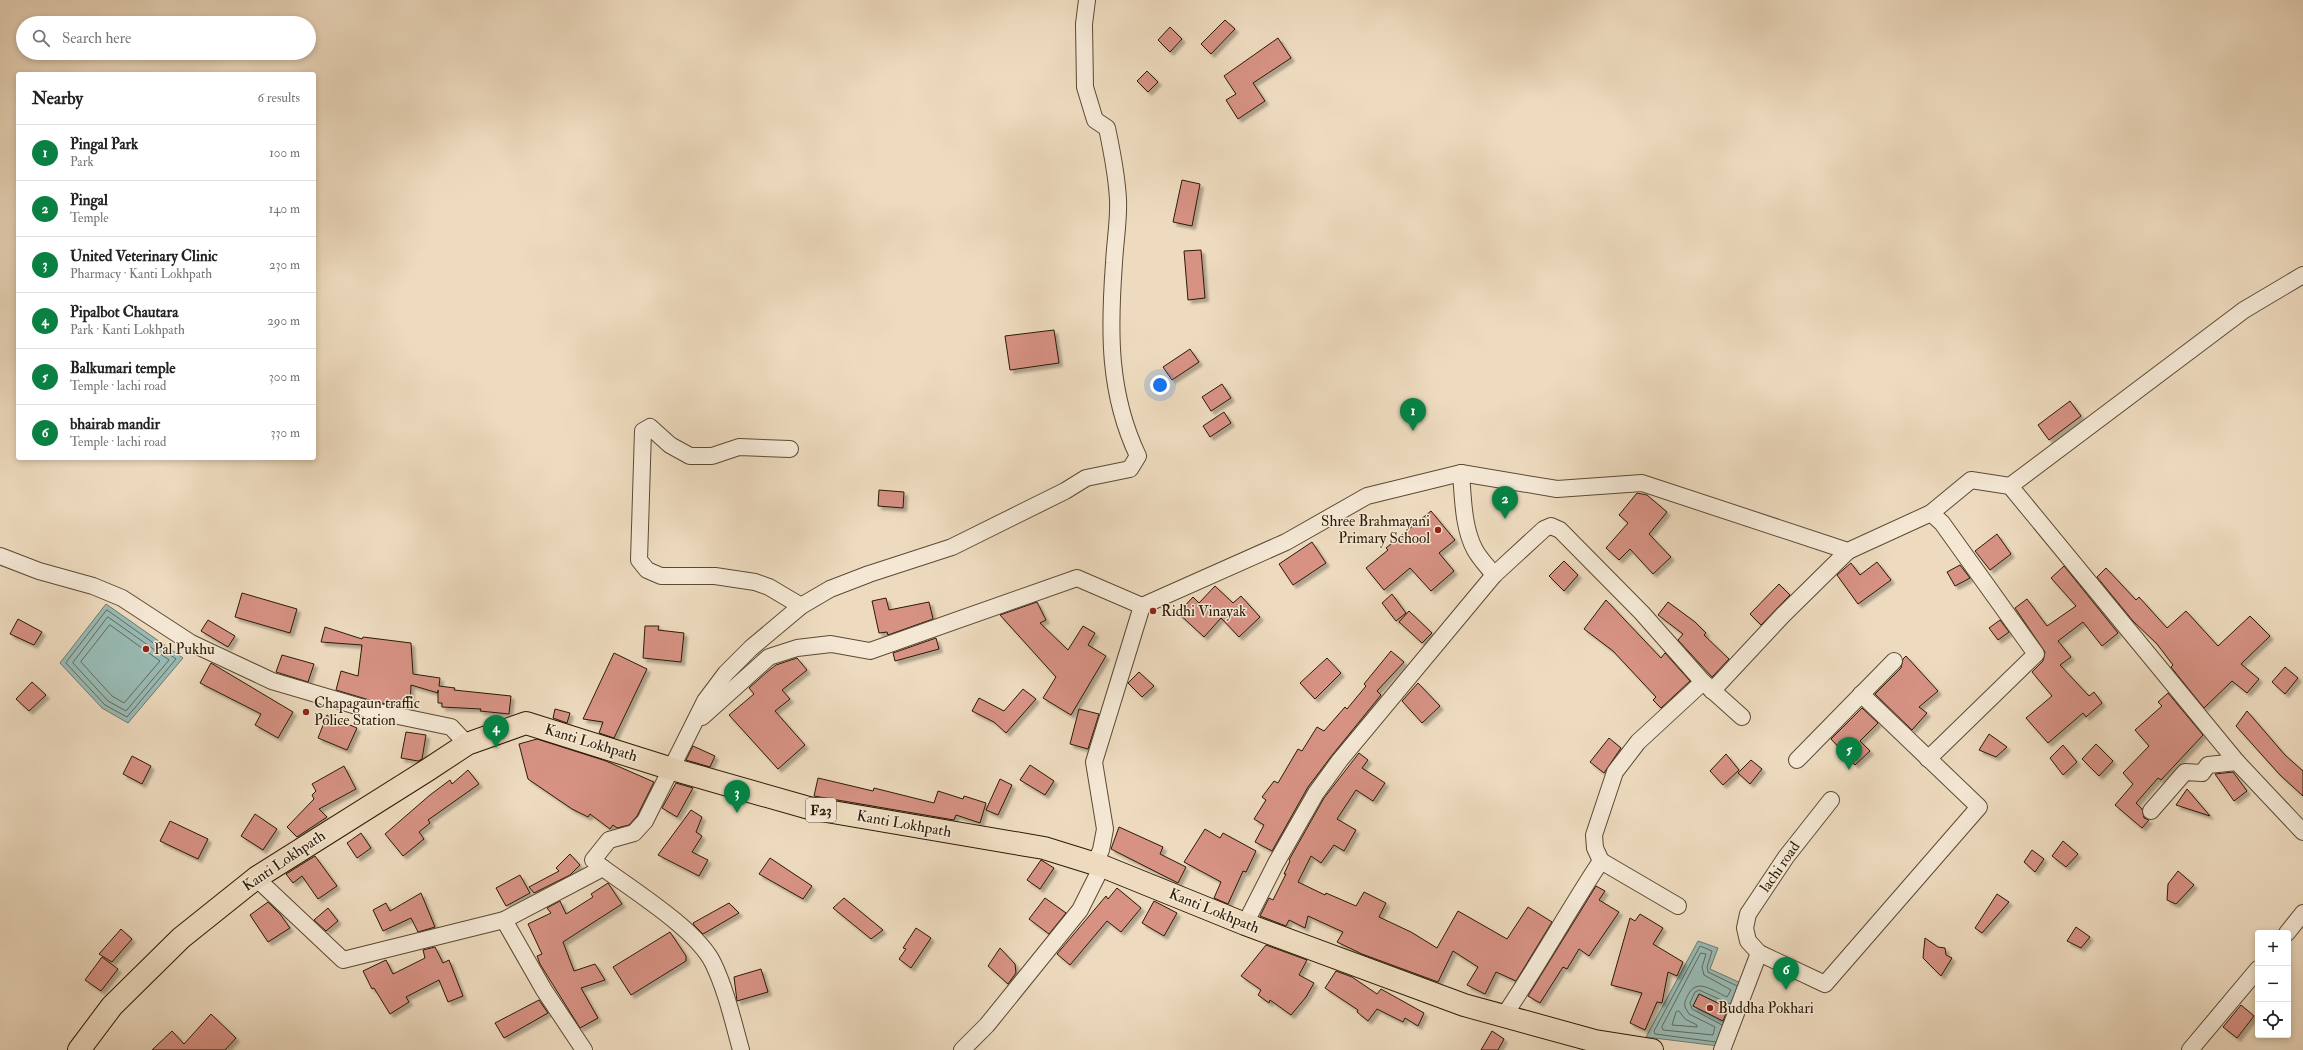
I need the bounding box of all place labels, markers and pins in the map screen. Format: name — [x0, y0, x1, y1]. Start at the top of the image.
pin: 1 — [1400, 398, 1426, 431]
pin: 2 — [1492, 486, 1518, 519]
place label: Shree Brahmayani Primary School — [1321, 512, 1430, 548]
marker: Shree Brahmayani Primary School — [1433, 525, 1443, 535]
place label: Ridhi Vinayak — [1161, 602, 1246, 621]
marker: Ridhi Vinayak — [1148, 606, 1158, 616]
place label: Pal Pukhu — [154, 640, 215, 659]
marker: Pal Pukhu — [141, 644, 151, 654]
place label: Chapagaun traffic Police Station — [314, 694, 420, 730]
marker: Chapagaun traffic Police Station — [301, 707, 311, 717]
pin: 4 — [483, 715, 509, 748]
pin: 5 — [1836, 737, 1862, 770]
pin: 3 — [724, 780, 750, 813]
pin: 6 — [1773, 957, 1799, 990]
place label: Buddha Pokhari — [1718, 999, 1814, 1018]
marker: Buddha Pokhari — [1705, 1003, 1715, 1013]

